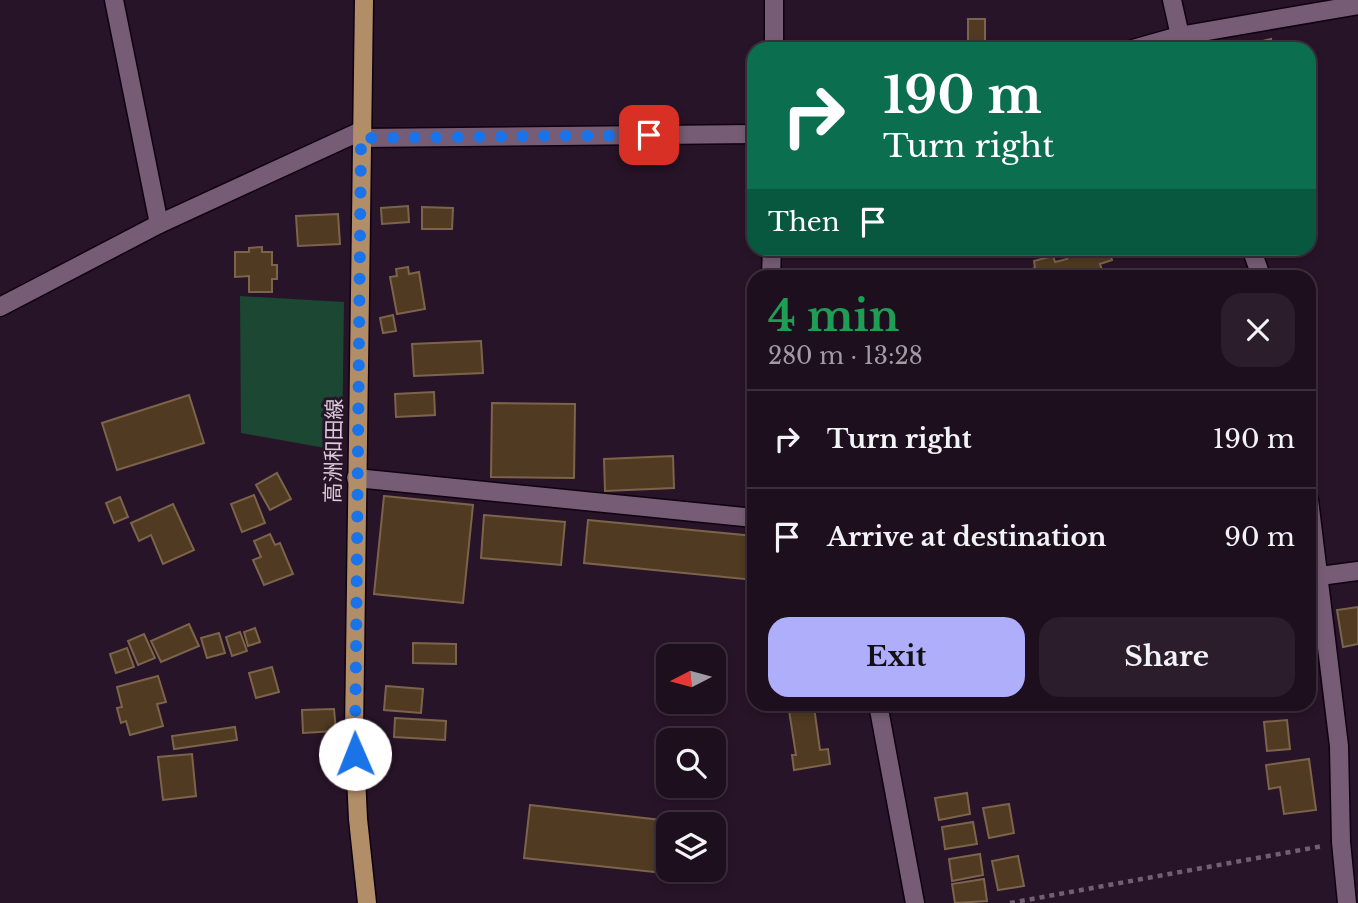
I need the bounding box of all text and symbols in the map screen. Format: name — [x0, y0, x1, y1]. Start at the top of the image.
text: 190 m — [883, 65, 1042, 126]
icon: right — [768, 70, 859, 161]
pin — [619, 105, 679, 165]
icon: arrive — [630, 116, 668, 154]
text: Turn right — [883, 126, 1054, 166]
icon: arrive — [854, 203, 892, 241]
text: Then — [768, 206, 840, 238]
text: 4 min — [768, 290, 899, 342]
button: close — [1221, 293, 1295, 367]
text: 280 m · 13:28 — [768, 342, 923, 370]
street label: 高洲和田線 — [320, 398, 348, 504]
icon: right — [768, 420, 806, 458]
text: Turn right — [827, 423, 972, 455]
text: 190 m — [1213, 423, 1295, 455]
icon: arrive — [768, 518, 806, 556]
text: Arrive at destination — [827, 521, 1107, 553]
text: 90 m — [1224, 521, 1295, 553]
button: Exit — [768, 617, 1025, 697]
button: Share — [1039, 617, 1295, 697]
north arrow — [656, 644, 726, 714]
map controls — [656, 644, 726, 882]
position arrow — [318, 717, 392, 791]
button: search — [656, 728, 726, 798]
button: layers — [656, 812, 726, 882]

